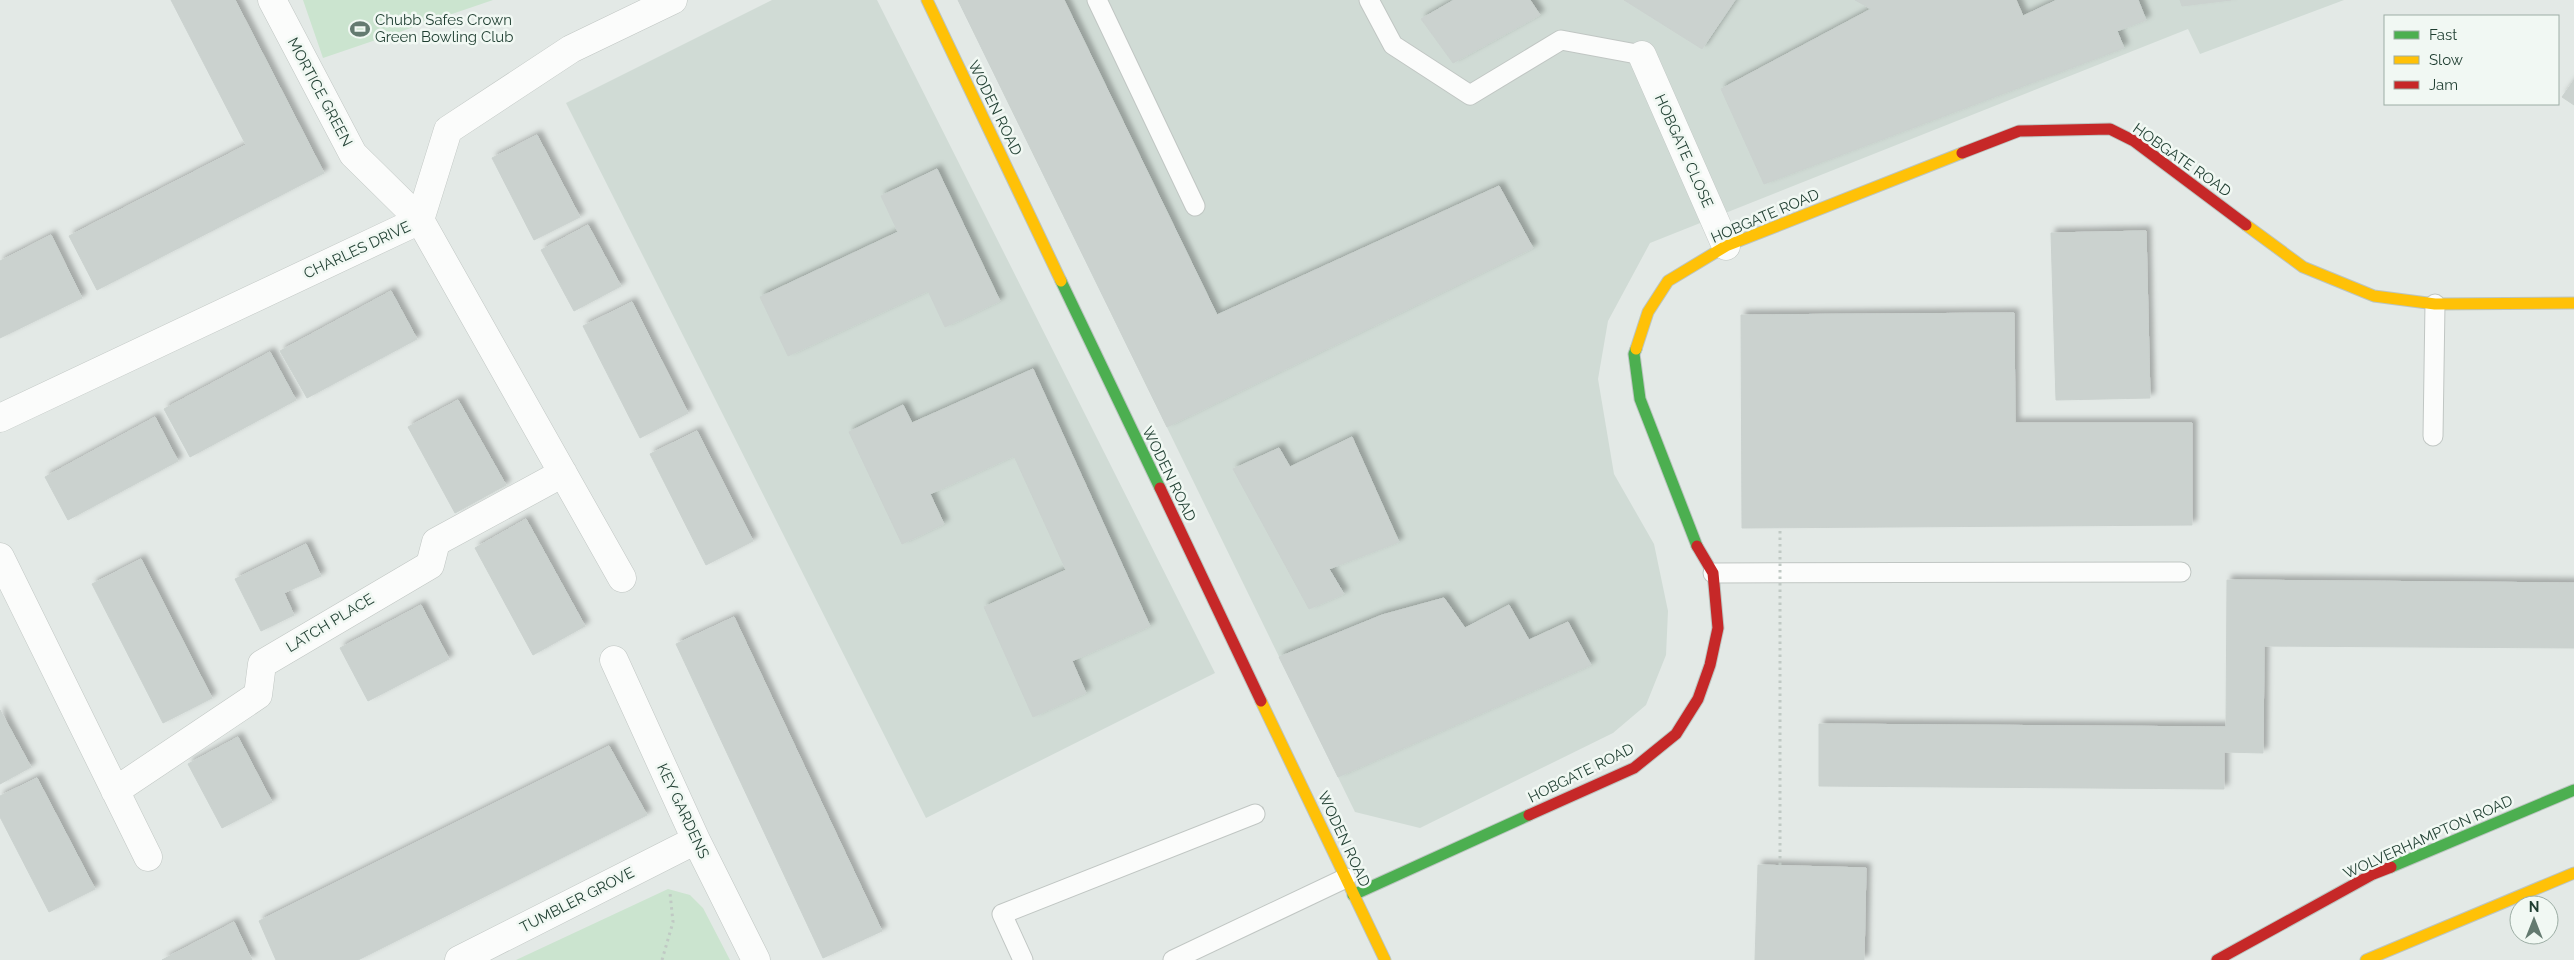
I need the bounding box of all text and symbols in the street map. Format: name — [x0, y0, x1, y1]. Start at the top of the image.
place label: Chubb Safes Crown Green Bowling Club — [375, 11, 514, 46]
legend — [2384, 15, 2559, 105]
sports icon: Chubb Safes Crown Green Bowling Club — [349, 18, 371, 40]
text: Fast — [2429, 26, 2457, 44]
street label: MORTICE GREEN — [284, 35, 356, 149]
text: Slow — [2429, 51, 2463, 69]
street label: WODEN ROAD — [964, 58, 1026, 159]
text: Jam — [2429, 76, 2458, 94]
street label: HOBGATE CLOSE — [1651, 91, 1717, 211]
street label: HOBGATE ROAD — [2129, 119, 2235, 201]
street label: HOBGATE ROAD — [1708, 185, 1822, 247]
street label: CHARLES DRIVE — [301, 217, 413, 283]
street label: WODEN ROAD — [1138, 424, 1200, 525]
street label: LATCH PLACE — [283, 590, 377, 656]
street label: HOBGATE ROAD — [1525, 739, 1637, 806]
street label: KEY GARDENS — [653, 760, 713, 862]
street label: WODEN ROAD — [1314, 788, 1374, 890]
street label: WOLVERHAMPTON ROAD — [2340, 791, 2516, 883]
street label: TUMBLER GROVE — [517, 863, 637, 937]
north arrow — [2509, 895, 2559, 945]
text: N — [2529, 899, 2539, 915]

